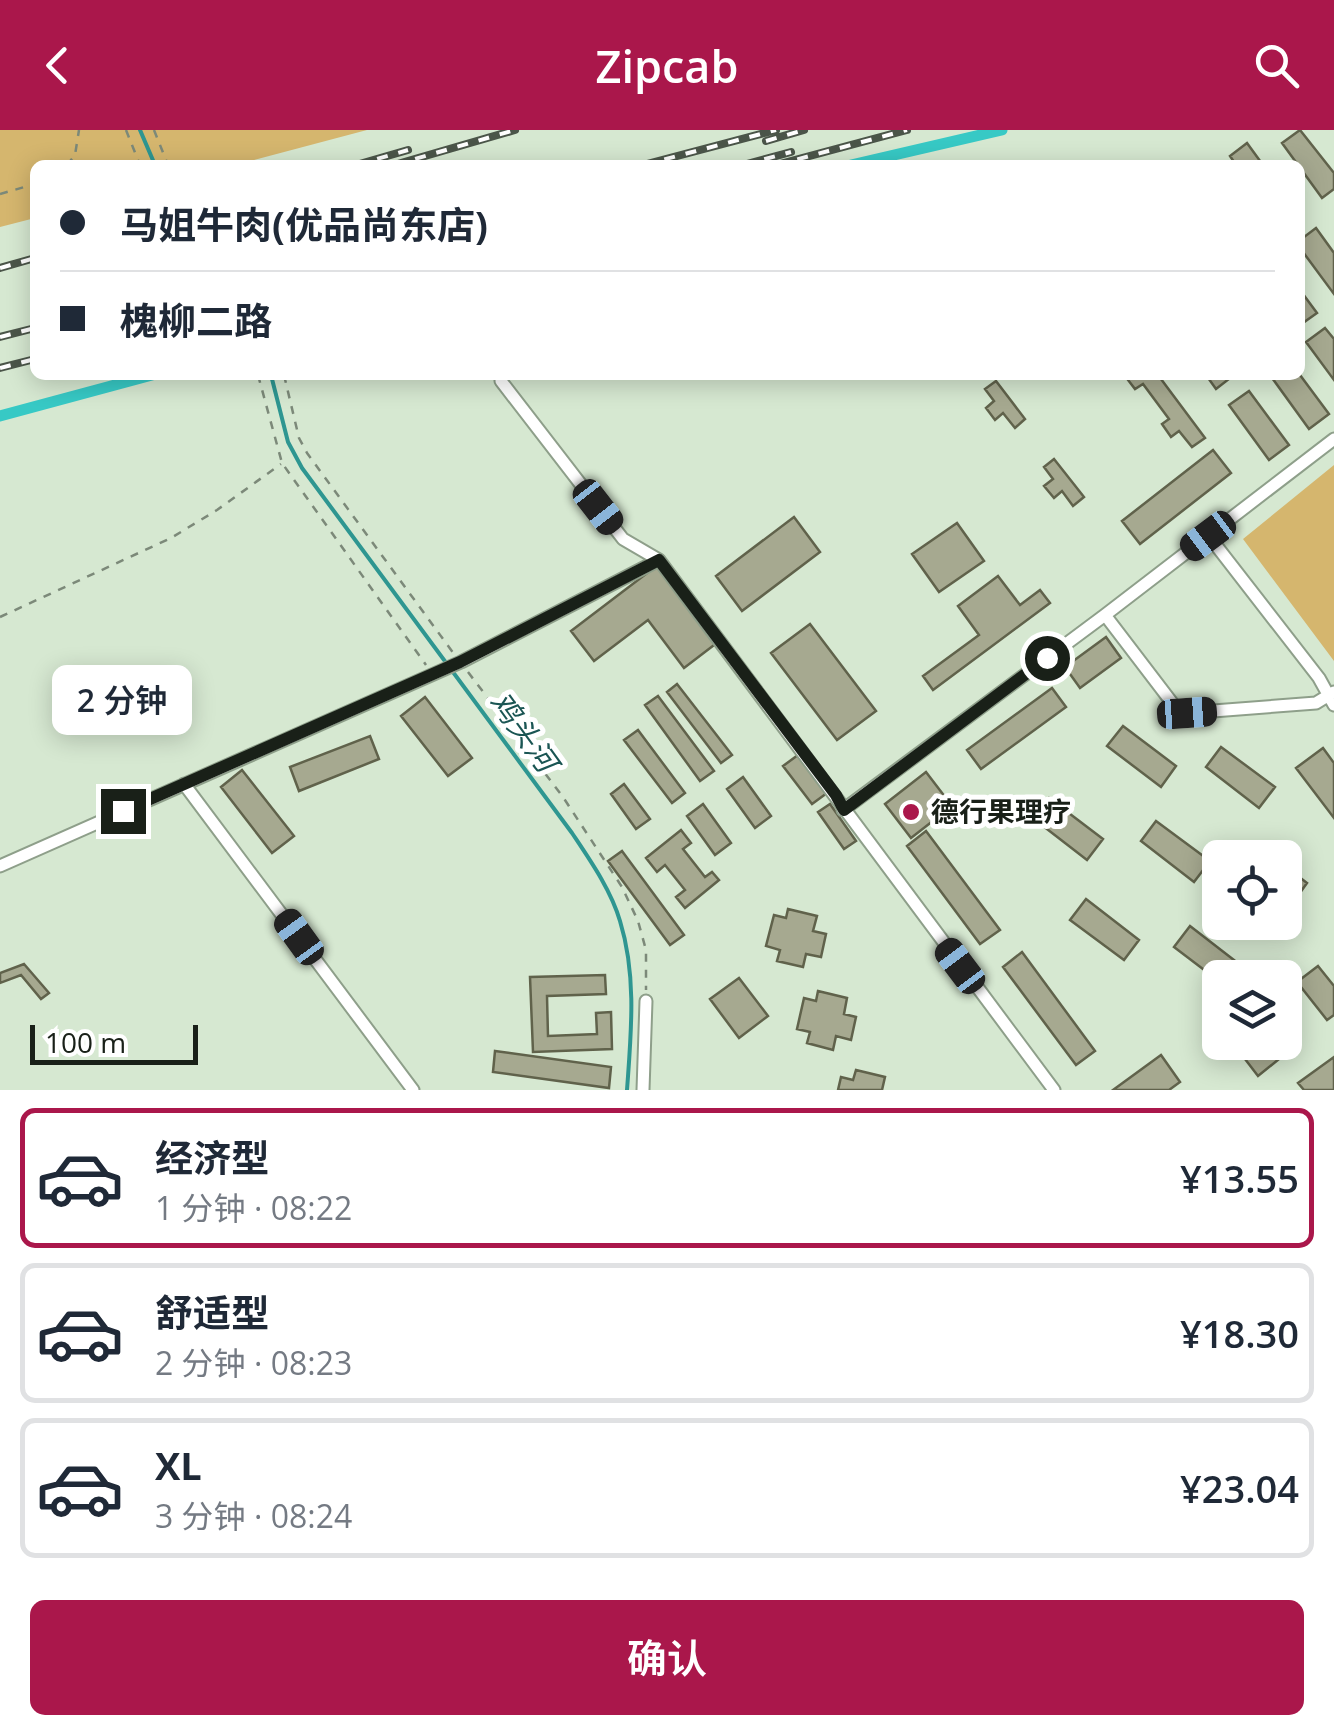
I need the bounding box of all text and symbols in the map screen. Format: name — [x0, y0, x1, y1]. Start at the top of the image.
text: Zipcab — [596, 35, 738, 96]
icon: back — [30, 38, 85, 93]
icon: search — [1249, 38, 1304, 93]
text: 马姐牛肉(优品尚东店) — [120, 198, 488, 250]
text: 槐柳二路 — [120, 294, 272, 346]
car — [568, 474, 628, 540]
car — [1175, 506, 1241, 566]
route start — [1025, 636, 1070, 681]
callout: 2 分钟 — [53, 666, 193, 736]
text: 2 分钟 — [77, 678, 167, 721]
water label: 鸡头河 — [481, 683, 570, 784]
car — [1156, 696, 1218, 730]
route end — [101, 789, 146, 834]
place label: 德行果理疗 — [931, 792, 1071, 830]
marker: 德行果理疗 — [900, 801, 922, 823]
map controls — [1202, 840, 1302, 1060]
button: locate — [1202, 840, 1302, 940]
car — [269, 904, 329, 970]
car — [930, 933, 990, 999]
button: layers — [1202, 960, 1302, 1060]
scale bar — [30, 1020, 198, 1064]
text: 100 m — [45, 1023, 126, 1061]
text: 经济型 — [155, 1131, 269, 1183]
icon: car — [35, 1133, 125, 1223]
text: ¥13.55 — [1180, 1152, 1299, 1204]
text: 1 分钟 · 08:22 — [155, 1186, 352, 1229]
text: 舒适型 — [155, 1286, 269, 1338]
icon: car — [35, 1288, 125, 1378]
text: ¥18.30 — [1180, 1307, 1299, 1359]
text: 2 分钟 · 08:23 — [155, 1341, 352, 1384]
text: XL — [155, 1439, 202, 1491]
icon: car — [35, 1443, 125, 1533]
text: ¥23.04 — [1180, 1462, 1299, 1514]
text: 3 分钟 · 08:24 — [155, 1494, 352, 1537]
button: 确认 — [30, 1600, 1304, 1715]

